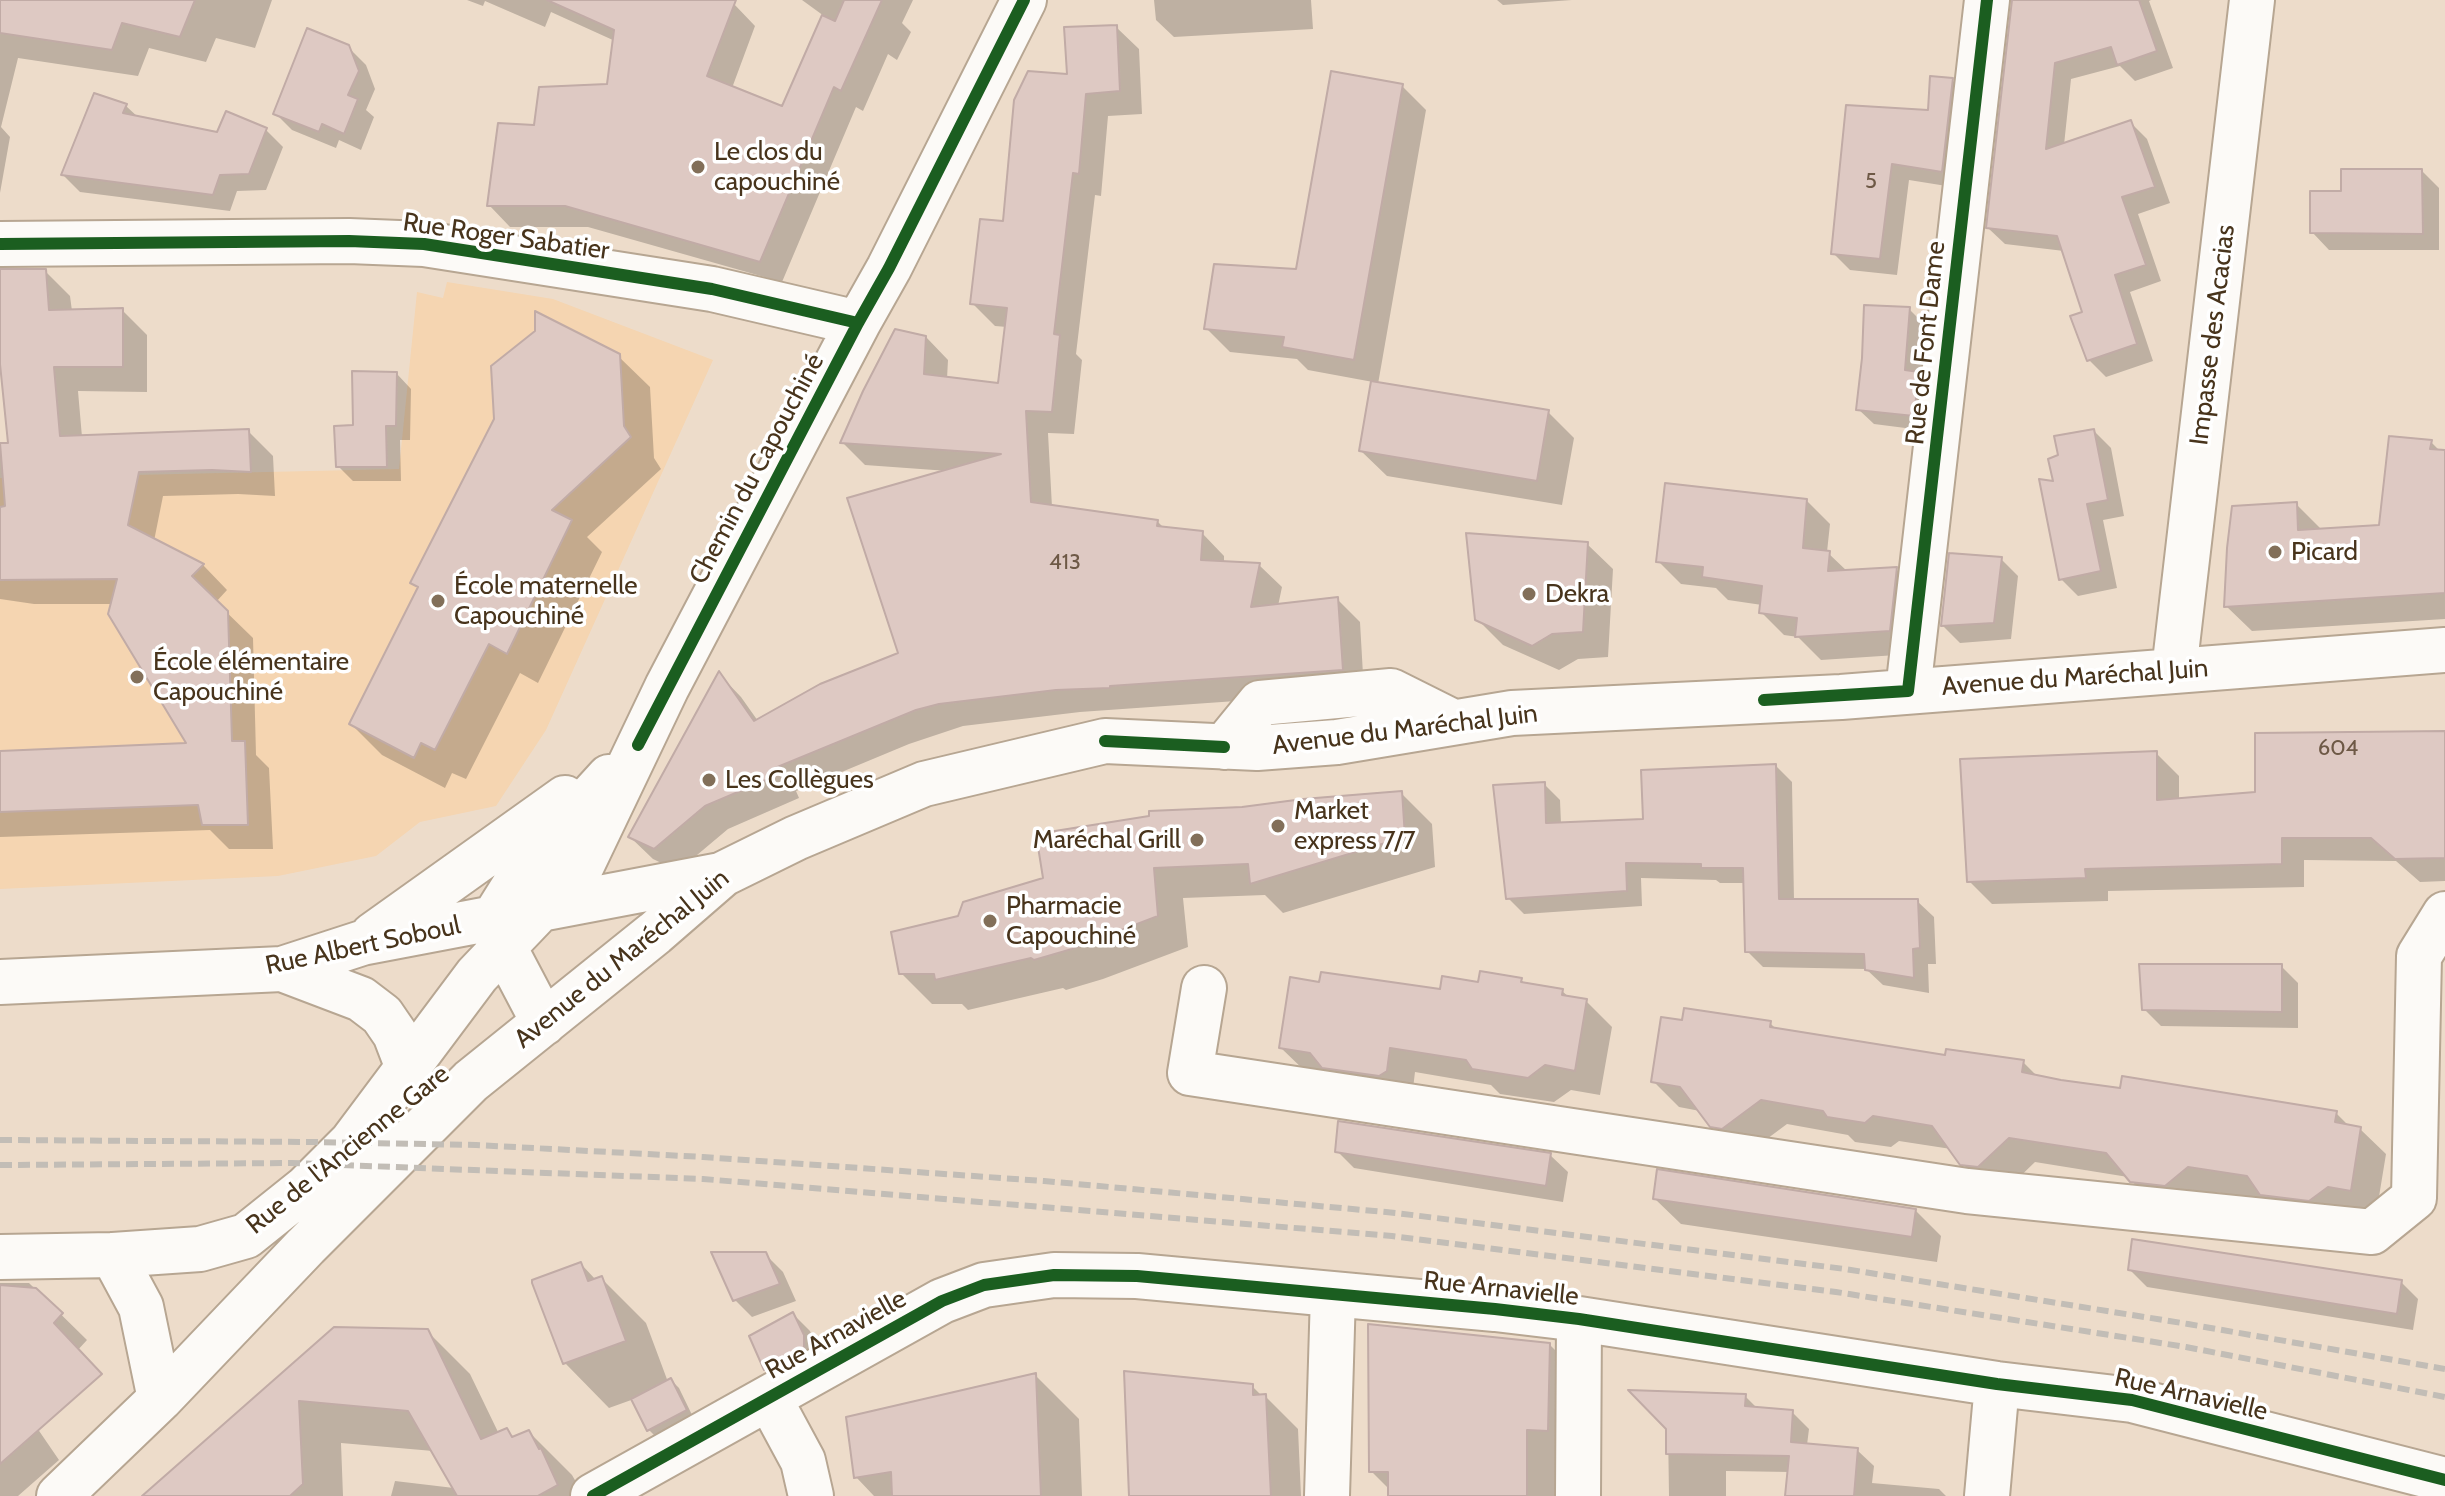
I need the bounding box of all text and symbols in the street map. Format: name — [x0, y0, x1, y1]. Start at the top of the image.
place label: Le clos du capouchiné — [714, 136, 840, 198]
marker: Le clos du capouchiné — [689, 158, 707, 176]
house number: 5 — [1865, 169, 1877, 195]
street label: Rue Roger Sabatier — [401, 207, 611, 267]
street label: Impasse des Acacias — [2184, 223, 2242, 447]
street label: Rue de Font Dame — [1900, 240, 1952, 446]
street label: Chemin du Capouchiné — [683, 349, 831, 589]
place label: Picard — [2291, 536, 2358, 568]
marker: Picard — [2266, 543, 2284, 561]
house number: 413 — [1049, 550, 1081, 576]
place label: École maternelle Capouchiné — [454, 570, 638, 632]
place label: Dekra — [1545, 578, 1609, 610]
marker: Dekra — [1520, 585, 1538, 603]
marker: École maternelle Capouchiné — [429, 592, 447, 610]
place label: École élémentaire Capouchiné — [153, 646, 349, 708]
street label: Avenue du Maréchal Juin — [1941, 653, 2209, 703]
marker: École élémentaire Capouchiné — [128, 668, 146, 686]
street label: Avenue du Maréchal Juin — [1270, 698, 1540, 762]
house number: 604 — [2318, 736, 2358, 762]
place label: Les Collègues — [725, 764, 874, 796]
marker: Les Collègues — [700, 771, 718, 789]
place label: Market express 7/7 — [1294, 795, 1416, 856]
marker: Market express 7/7 — [1269, 817, 1287, 835]
place label: Maréchal Grill — [1033, 824, 1181, 856]
marker: Maréchal Grill — [1188, 831, 1206, 849]
street label: Avenue du Maréchal Juin — [508, 863, 736, 1055]
place label: Pharmacie Capouchiné — [1006, 890, 1136, 952]
street label: Rue Albert Soboul — [263, 910, 463, 982]
marker: Pharmacie Capouchiné — [981, 912, 999, 930]
street label: Rue de l'Ancienne Gare — [240, 1059, 456, 1241]
street label: Rue Arnavielle — [1422, 1265, 1580, 1313]
street label: Rue Arnavielle — [760, 1284, 912, 1386]
street label: Rue Arnavielle — [2111, 1362, 2271, 1428]

